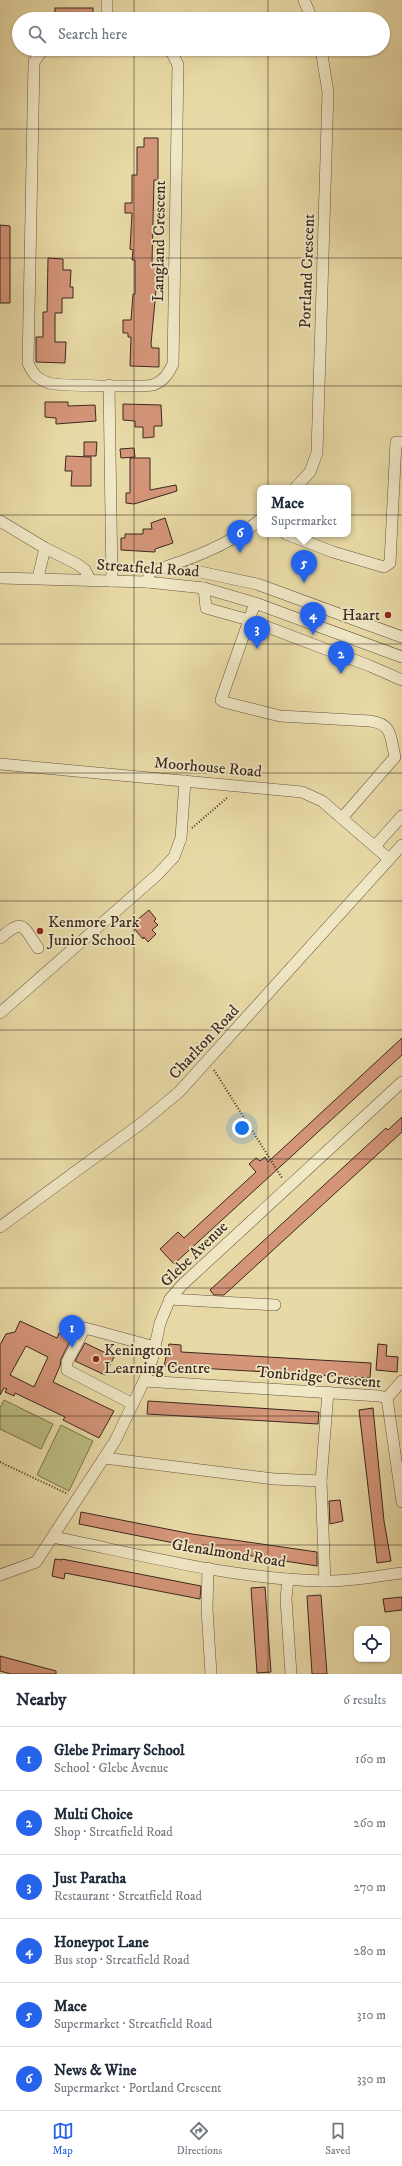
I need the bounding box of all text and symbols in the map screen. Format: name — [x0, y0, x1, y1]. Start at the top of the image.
search box — [12, 12, 390, 56]
icon: search — [26, 23, 48, 45]
text: Search here — [58, 25, 127, 44]
street label: Langland Crescent — [148, 180, 170, 302]
street label: Portland Crescent — [295, 213, 319, 329]
popup — [257, 485, 351, 537]
text: Mace — [271, 494, 304, 513]
text: Supermarket — [271, 513, 337, 529]
pin: 6 — [227, 520, 253, 553]
pin: 5 — [291, 550, 317, 583]
street label: Streatfield Road — [96, 554, 200, 582]
pin: 4 — [300, 602, 326, 635]
place label: Haart — [342, 605, 380, 625]
marker: Haart — [383, 610, 393, 620]
pin: 3 — [244, 616, 270, 649]
pin: 2 — [328, 641, 354, 674]
street label: Moorhouse Road — [153, 752, 263, 782]
place label: Kenmore Park Junior School — [46, 912, 140, 950]
marker: Kenmore Park Junior School — [35, 926, 45, 936]
street label: Charlton Road — [165, 1001, 243, 1083]
your location — [232, 1118, 252, 1138]
street label: Glebe Avenue — [156, 1217, 232, 1291]
pin: 1 — [59, 1315, 85, 1348]
place label: Kenington Learning Centre — [104, 1340, 211, 1378]
marker: Kenington Learning Centre — [91, 1354, 101, 1364]
street label: Tonbridge Crescent — [256, 1362, 382, 1392]
street label: Glenalmond Road — [171, 1534, 287, 1572]
map controls — [354, 1626, 390, 1662]
button: locate — [354, 1626, 390, 1662]
text: Nearby — [16, 1689, 66, 1711]
text: 6 results — [343, 1692, 386, 1708]
text: Glebe Primary School — [54, 1741, 185, 1760]
text: 1 — [27, 1751, 31, 1767]
text: 160 m — [355, 1751, 386, 1767]
text: School · Glebe Avenue — [54, 1760, 168, 1776]
text: Multi Choice — [54, 1805, 133, 1824]
text: 2 — [26, 1815, 32, 1831]
text: 260 m — [353, 1815, 386, 1831]
text: Shop · Streatfield Road — [54, 1824, 173, 1840]
text: Just Paratha — [54, 1869, 126, 1888]
text: 3 — [27, 1879, 31, 1895]
text: 270 m — [354, 1879, 386, 1895]
text: Restaurant · Streatfield Road — [54, 1888, 202, 1904]
text: Honeypot Lane — [54, 1933, 149, 1952]
text: 4 — [25, 1943, 33, 1959]
text: 280 m — [354, 1943, 386, 1959]
text: Bus stop · Streatfield Road — [54, 1952, 189, 1968]
text: Mace — [54, 1997, 87, 2016]
text: 5 — [26, 2007, 32, 2023]
text: 310 m — [357, 2007, 386, 2023]
text: Supermarket · Streatfield Road — [54, 2016, 212, 2032]
text: News & Wine — [54, 2061, 136, 2080]
text: 6 — [26, 2071, 32, 2087]
text: 330 m — [357, 2071, 386, 2087]
text: Supermarket · Portland Crescent — [54, 2080, 222, 2096]
tab: Map — [52, 2120, 74, 2158]
tab: Directions — [177, 2120, 222, 2158]
tab: Saved — [325, 2120, 350, 2158]

